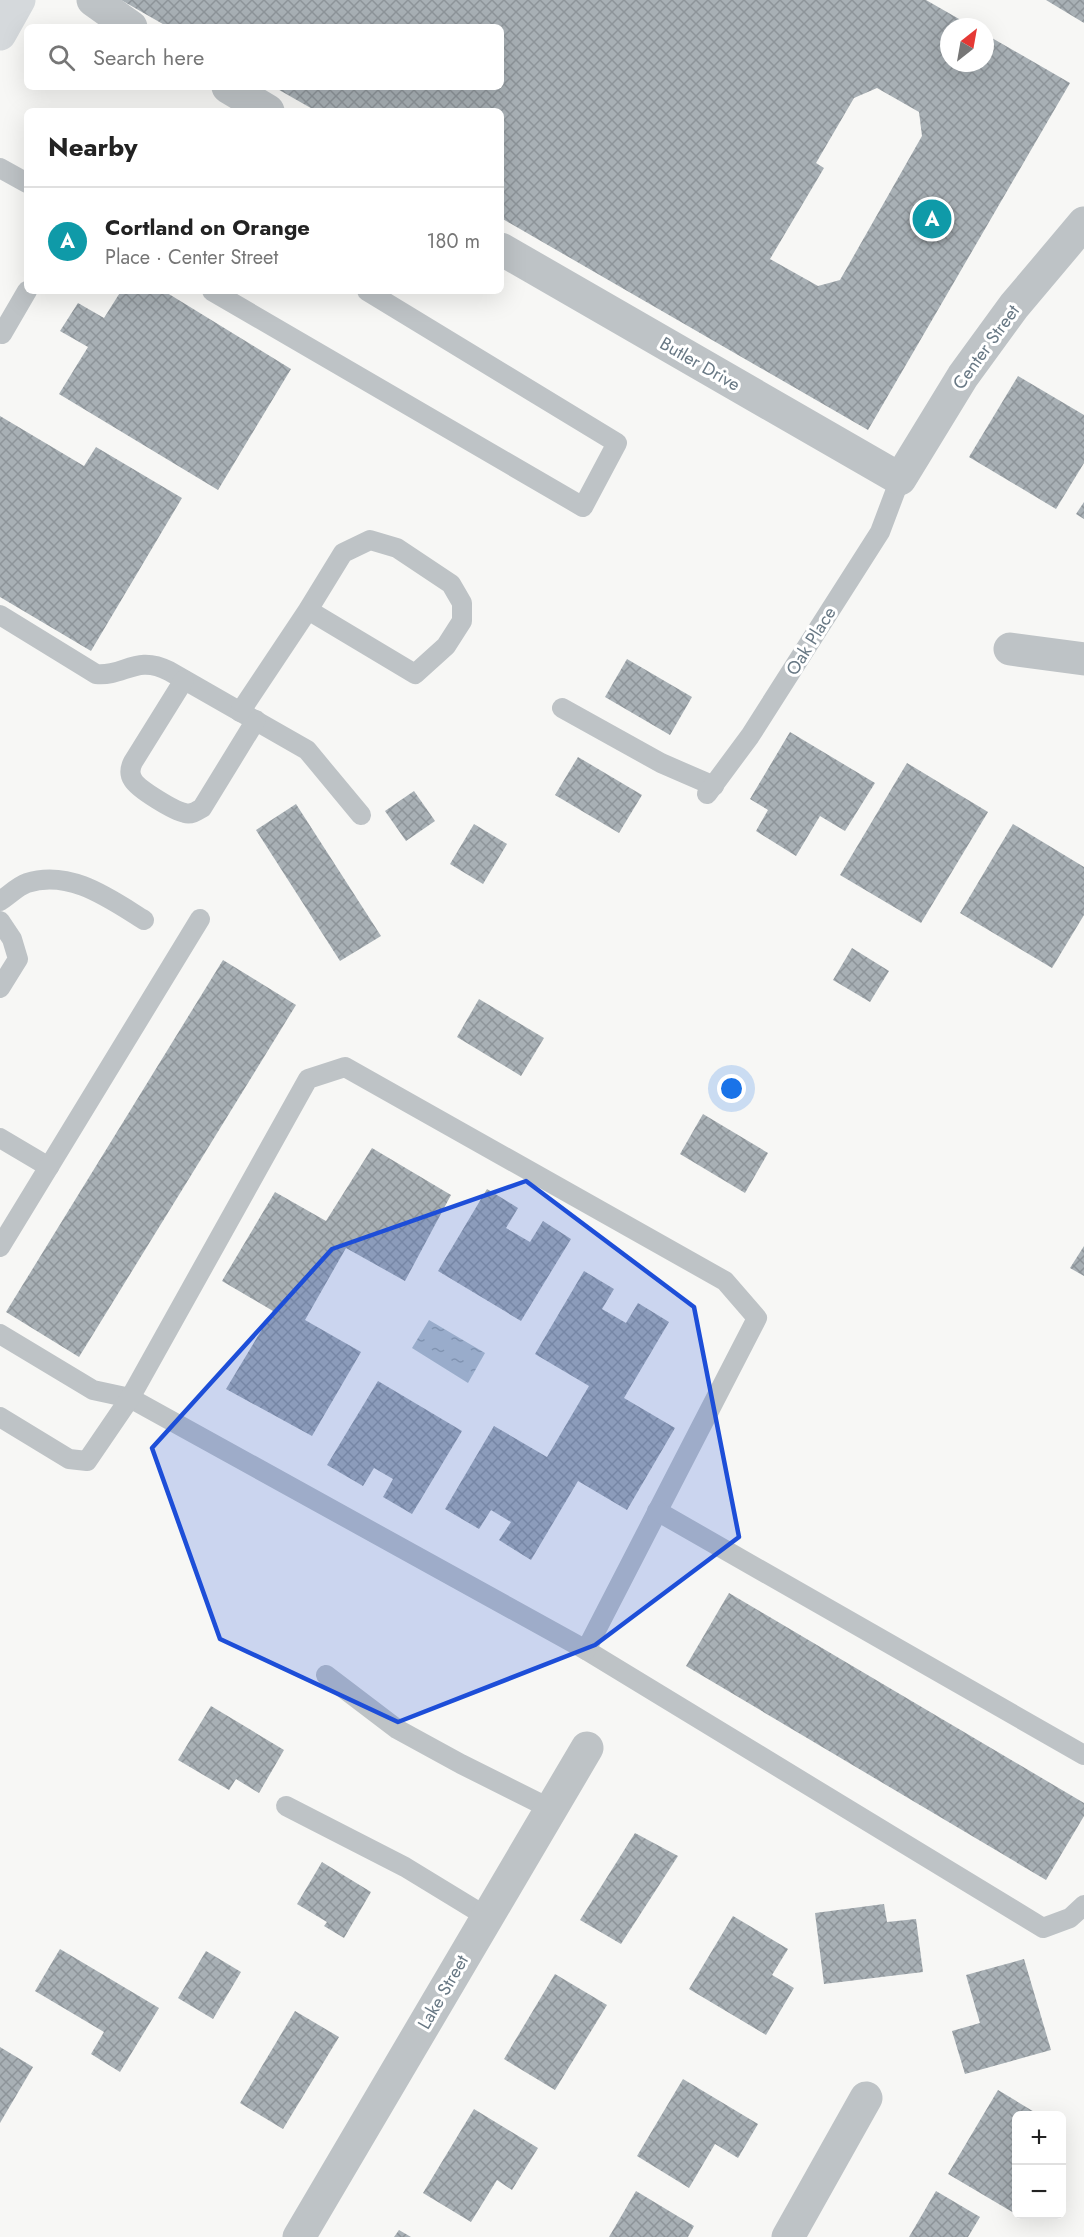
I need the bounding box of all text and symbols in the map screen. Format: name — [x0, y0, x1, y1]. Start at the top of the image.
north arrow — [940, 18, 994, 72]
search box — [24, 24, 504, 90]
icon: search — [45, 41, 78, 74]
text: Search here — [93, 41, 204, 73]
text: Nearby — [48, 128, 137, 166]
pin: A — [912, 196, 952, 242]
text: Cortland on Orange — [105, 211, 310, 243]
text: A — [60, 227, 75, 256]
text: 180 m — [426, 227, 480, 256]
text: Place · Center Street — [105, 243, 278, 272]
street label: Center Street — [946, 299, 1026, 395]
street label: Butler Drive — [655, 331, 745, 397]
street label: Oak Place — [780, 602, 842, 680]
your location — [717, 1074, 746, 1103]
street label: Lake Street — [411, 1949, 475, 2034]
map controls — [1012, 2111, 1066, 2219]
button: + — [1012, 2111, 1066, 2165]
button: − — [1012, 2165, 1066, 2219]

